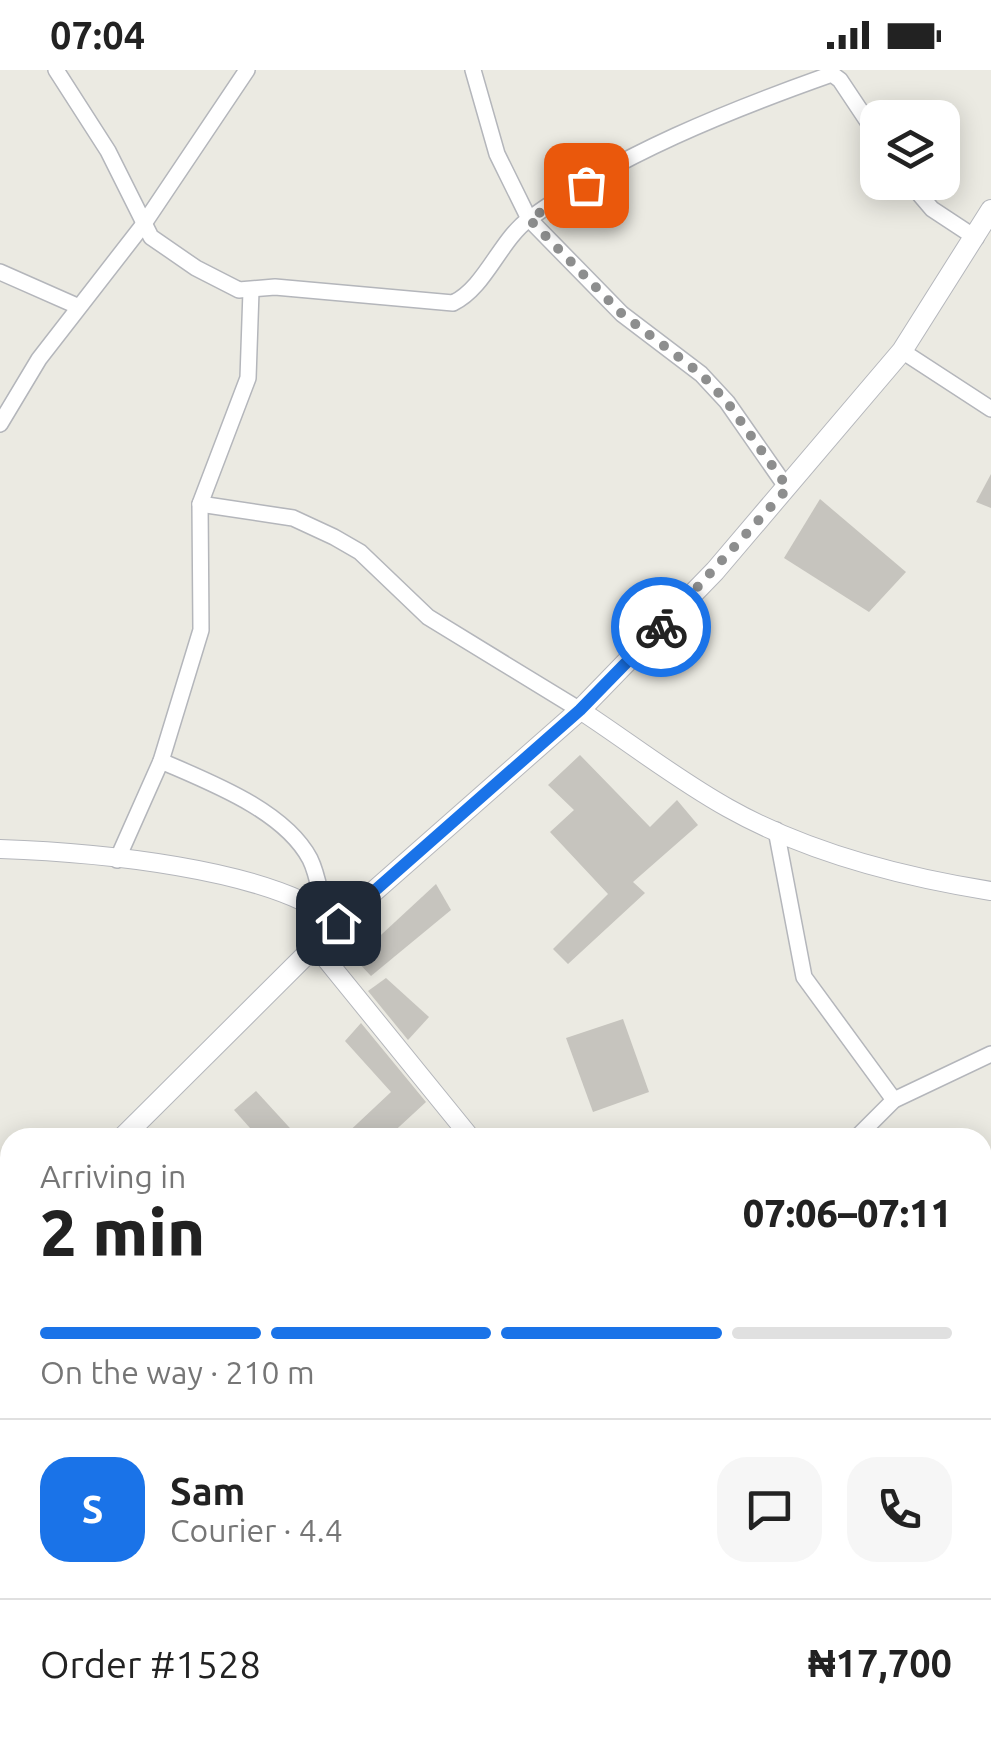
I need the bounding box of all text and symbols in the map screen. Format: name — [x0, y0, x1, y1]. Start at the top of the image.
text: 07:04 — [50, 14, 145, 56]
map controls — [860, 100, 960, 200]
button: layers — [860, 100, 960, 200]
pin — [544, 143, 629, 228]
icon: bag — [559, 158, 614, 213]
courier — [611, 577, 711, 677]
icon: bike — [634, 600, 689, 655]
pin — [296, 881, 381, 966]
icon: home — [311, 896, 366, 951]
text: Arriving in — [40, 1158, 186, 1194]
text: 07:06–07:11 — [743, 1192, 952, 1234]
text: 2 min — [40, 1195, 205, 1268]
text: On the way · 210 m — [40, 1354, 315, 1390]
button: chat — [717, 1457, 822, 1562]
button: phone — [847, 1457, 952, 1562]
text: Sam — [170, 1470, 245, 1512]
text: S — [82, 1488, 103, 1530]
text: Courier · 4.4 — [170, 1512, 343, 1548]
text: ₦17,700 — [808, 1642, 952, 1684]
text: Order #1528 — [40, 1643, 261, 1685]

